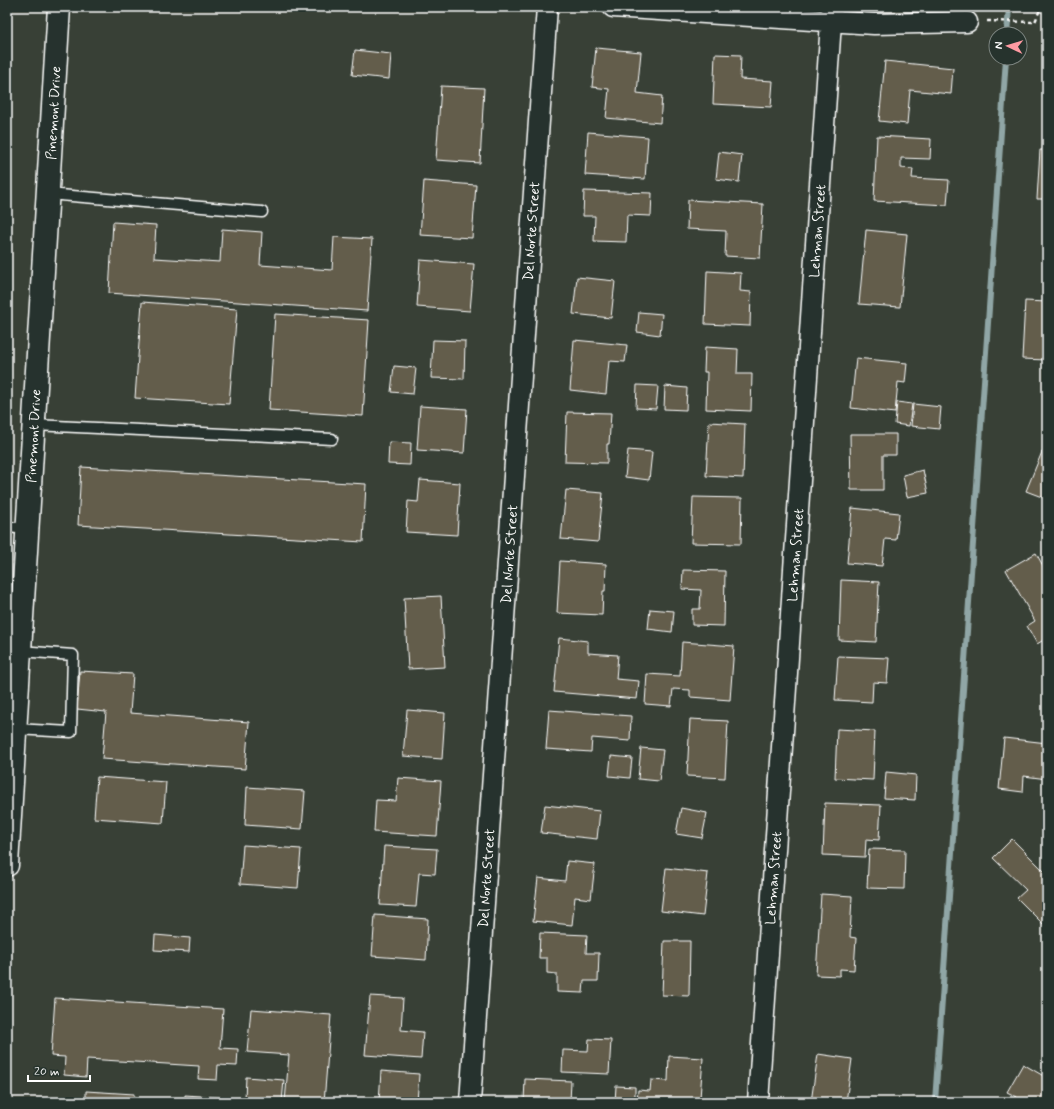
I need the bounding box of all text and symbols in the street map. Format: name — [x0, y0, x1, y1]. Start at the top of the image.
north arrow — [988, 26, 1028, 66]
text: N — [992, 41, 1006, 50]
street label: Pinemont Drive — [43, 66, 65, 160]
street label: Del Norte Street — [520, 180, 544, 281]
street label: Lehman Street — [806, 184, 830, 278]
street label: Pinemont Drive — [23, 389, 45, 483]
street label: Del Norte Street — [498, 503, 522, 604]
street label: Lehman Street — [784, 508, 808, 602]
street label: Del Norte Street — [475, 827, 499, 928]
street label: Lehman Street — [762, 831, 786, 925]
scale bar — [28, 1057, 90, 1083]
text: 20 m — [34, 1064, 60, 1080]

